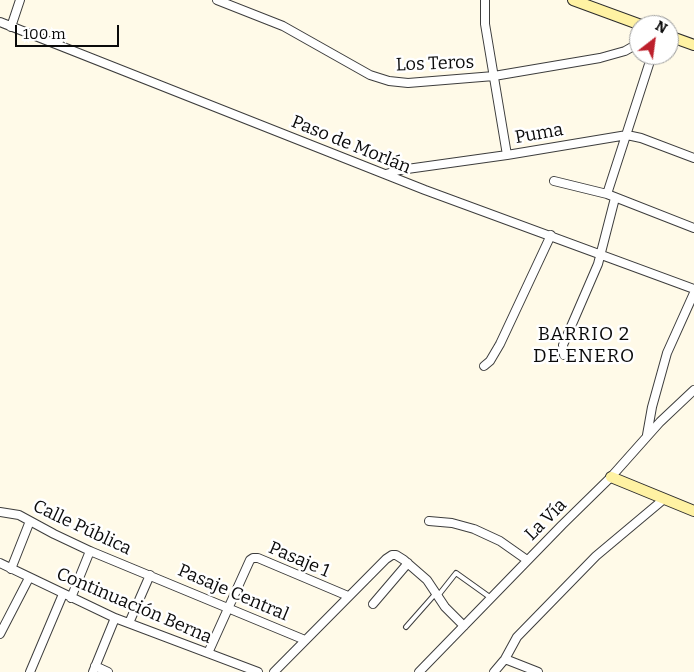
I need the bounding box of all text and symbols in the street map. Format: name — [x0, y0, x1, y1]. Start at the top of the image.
scale bar — [18, 15, 121, 47]
north arrow — [629, 15, 679, 65]
text: N — [652, 17, 670, 38]
text: 100 m — [23, 25, 66, 43]
street label: Los Teros — [396, 52, 474, 76]
street label: Paso de Morlán — [288, 111, 414, 179]
street label: Puma — [513, 119, 565, 149]
district label: BARRIO 2 DE ENERO — [532, 324, 636, 368]
street label: La Vía — [521, 495, 571, 545]
street label: Calle Pública — [29, 496, 135, 560]
street label: Pasaje 1 — [265, 538, 333, 582]
street label: Pasaje Central — [174, 560, 292, 626]
street label: Continuación Berna — [53, 563, 215, 649]

